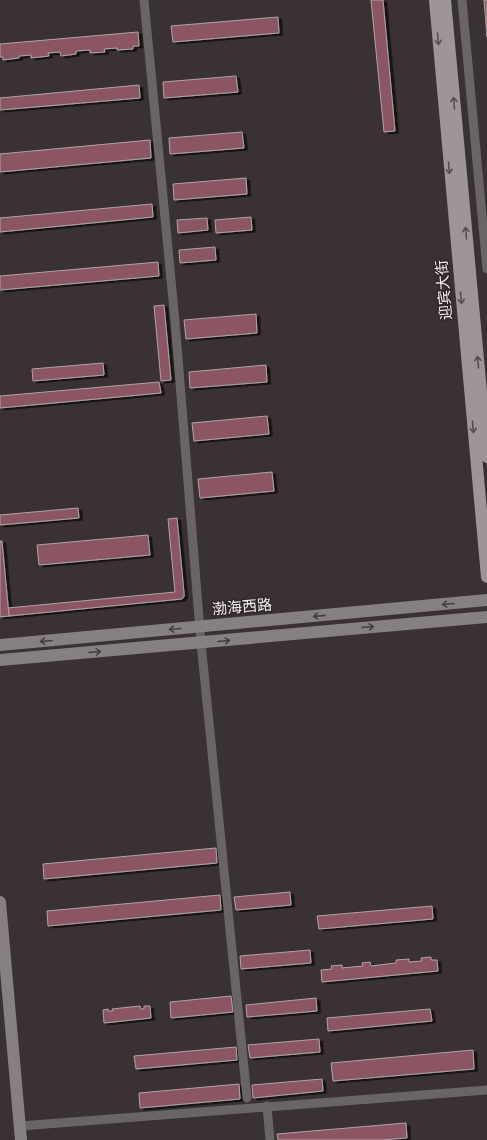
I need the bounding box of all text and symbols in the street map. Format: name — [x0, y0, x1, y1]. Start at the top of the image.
one-way arrow — [434, 32, 442, 45]
one-way arrow — [451, 97, 458, 110]
one-way arrow — [446, 161, 453, 174]
one-way arrow — [463, 227, 470, 240]
street label: 迎宾大街 — [429, 259, 458, 321]
one-way arrow — [457, 291, 465, 304]
one-way arrow — [475, 356, 482, 369]
one-way arrow — [469, 420, 476, 433]
street label: 渤海西路 — [211, 592, 273, 621]
one-way arrow — [442, 600, 455, 607]
one-way arrow — [313, 612, 326, 619]
one-way arrow — [361, 624, 374, 631]
one-way arrow — [169, 625, 182, 632]
one-way arrow — [40, 637, 53, 645]
one-way arrow — [217, 637, 230, 644]
one-way arrow — [88, 648, 101, 656]

